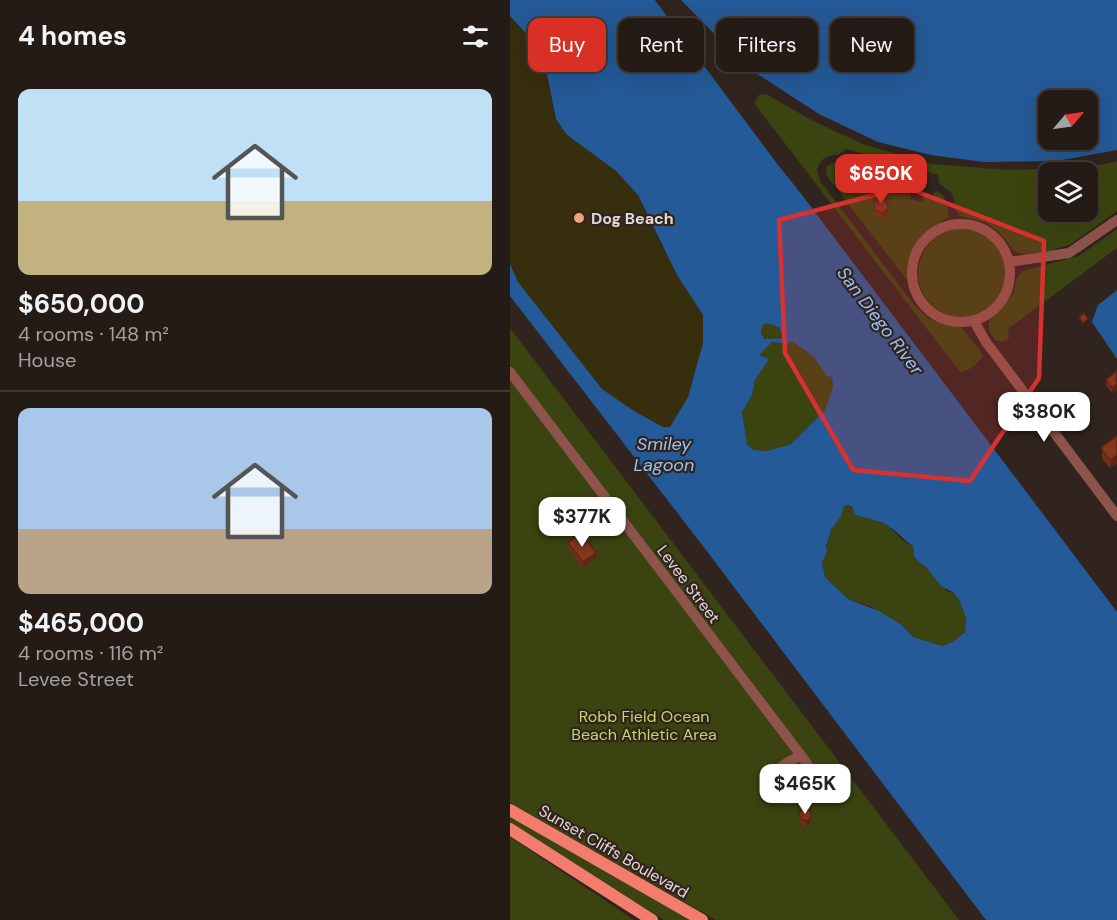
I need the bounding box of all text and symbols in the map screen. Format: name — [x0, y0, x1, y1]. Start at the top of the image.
chip: Buy — [528, 18, 606, 72]
chip: Rent — [618, 18, 704, 72]
chip: Filters — [716, 18, 818, 72]
chip: New — [830, 18, 914, 72]
text: 4 homes — [18, 19, 127, 53]
icon: filters — [459, 20, 492, 53]
north arrow — [1038, 90, 1098, 150]
map controls — [1038, 90, 1098, 222]
icon: home — [201, 128, 309, 236]
pin: $650K — [839, 154, 923, 205]
text: $650K — [849, 160, 913, 186]
button: layers — [1038, 162, 1098, 222]
place label: Dog Beach — [591, 208, 674, 229]
marker: Dog Beach — [572, 211, 586, 225]
water label: San Diego River — [831, 262, 929, 381]
text: $650,000 — [18, 287, 145, 321]
text: 4 rooms · 148 m² — [18, 321, 169, 347]
text: House — [18, 347, 76, 373]
pin: $380K — [1002, 392, 1086, 443]
text: $380K — [1012, 398, 1076, 424]
water label: Smiley Lagoon — [634, 432, 694, 477]
icon: home — [201, 447, 309, 555]
pin: $377K — [540, 497, 624, 548]
text: $377K — [553, 503, 611, 529]
street label: Levee Street — [652, 541, 725, 628]
text: $465,000 — [18, 606, 144, 640]
text: 4 rooms · 116 m² — [18, 640, 163, 666]
text: Levee Street — [18, 666, 134, 692]
park label: Robb Field Ocean Beach Athletic Area — [571, 706, 717, 745]
pin: $465K — [763, 764, 847, 815]
text: $465K — [774, 770, 836, 796]
street label: Sunset Cliffs Boulevard — [535, 800, 693, 903]

